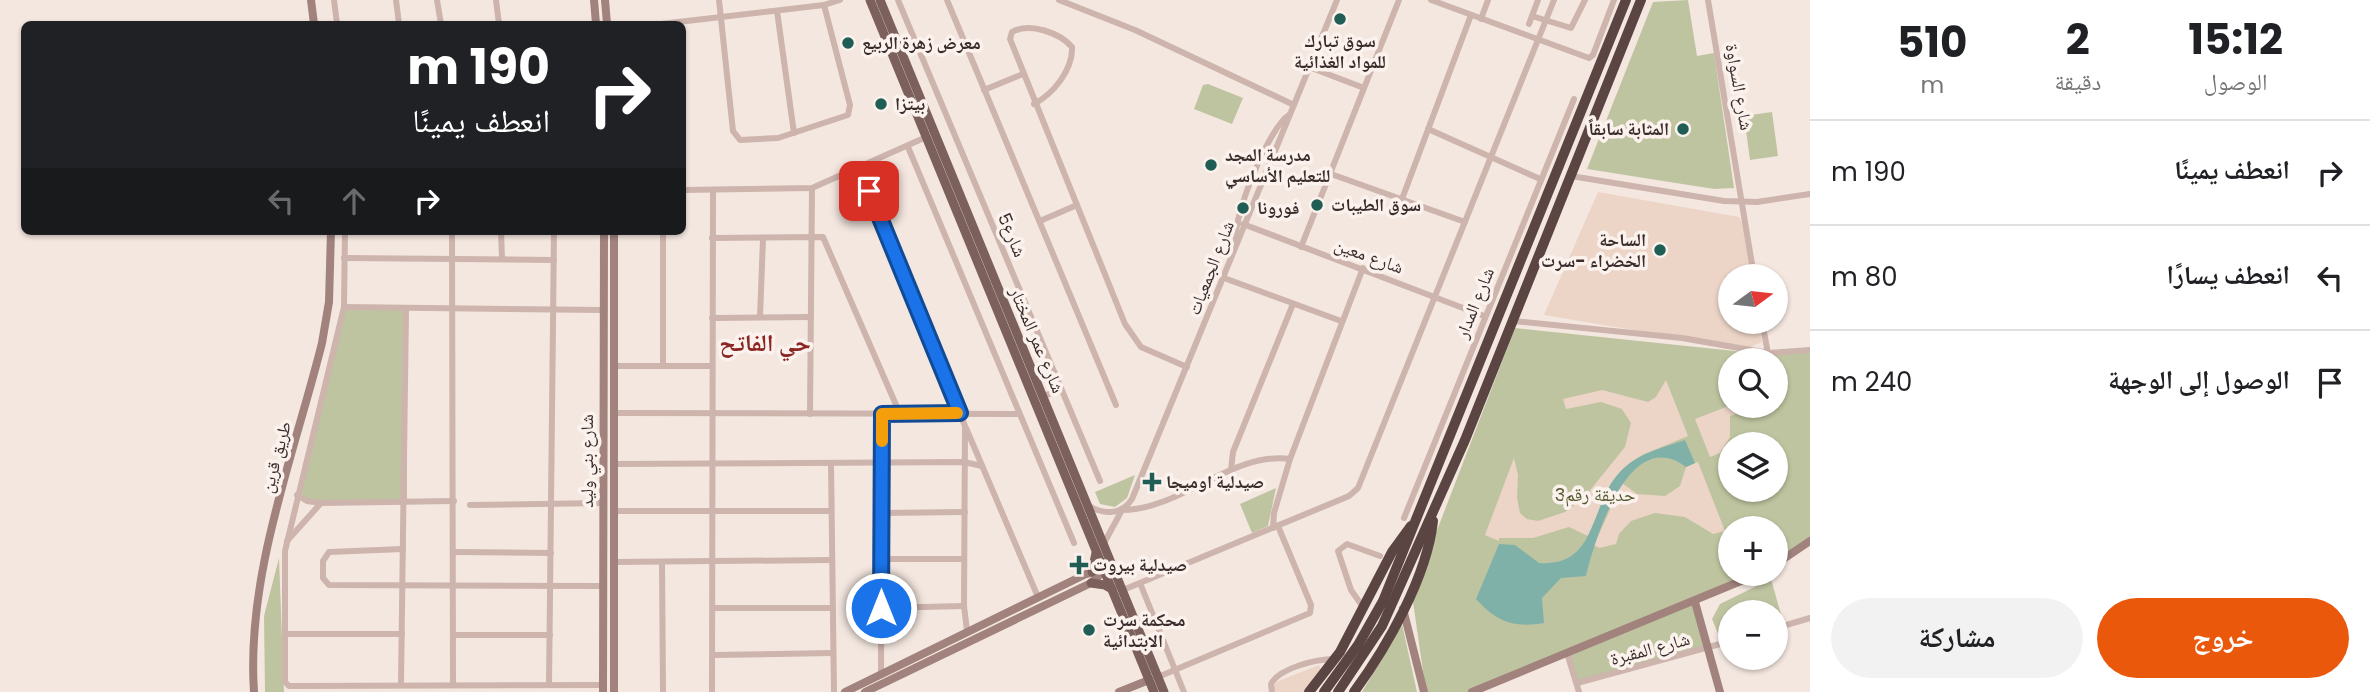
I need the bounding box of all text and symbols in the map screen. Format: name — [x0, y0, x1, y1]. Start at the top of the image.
text: 2 — [2066, 10, 2090, 69]
text: 15:12 — [2188, 10, 2283, 69]
marker: سوق تبارك للمواد الغذائية — [1332, 11, 1348, 27]
text: 510 — [1897, 13, 1967, 72]
place label: سوق تبارك للمواد الغذائية — [1294, 28, 1386, 74]
place label: معرض زهرة الربيع — [862, 30, 981, 55]
text: 190 m — [407, 33, 550, 101]
marker: معرض زهرة الربيع — [840, 35, 856, 51]
street label: شارع السواوة — [1720, 42, 1759, 132]
icon: right — [574, 49, 665, 140]
text: دقيقة — [2054, 66, 2101, 98]
text: الوصول — [2204, 66, 2267, 98]
text: m — [1920, 69, 1944, 101]
place label: بيتزا — [895, 91, 925, 116]
marker: بيتزا — [873, 96, 889, 112]
text: انعطف يمينًا — [412, 98, 550, 143]
place label: المثابة سابقاً — [1588, 116, 1669, 141]
marker: المثابة سابقاً — [1675, 121, 1691, 137]
place label: مدرسة المجد للتعليم الأساسي — [1225, 142, 1330, 190]
text: انعطف يمينًا — [2174, 152, 2290, 188]
text: 190 m — [1831, 154, 1906, 190]
icon: right — [2311, 154, 2349, 192]
marker: مدرسة المجد للتعليم الأساسي — [1203, 157, 1219, 173]
pin — [839, 161, 899, 221]
icon: arrive — [850, 172, 888, 210]
icon: left — [262, 182, 300, 220]
icon: ahead — [335, 182, 373, 220]
icon: right — [408, 182, 446, 220]
place label: سوق الطيبات — [1331, 192, 1421, 217]
place label: فورونا — [1257, 195, 1299, 220]
marker: سوق الطيبات — [1309, 197, 1325, 213]
marker: فورونا — [1235, 200, 1251, 216]
street label: شارع5 — [992, 209, 1033, 261]
street label: شارع الجمعيات — [1181, 217, 1240, 318]
place label: الساحة الخضراء -سرت — [1541, 227, 1646, 273]
street label: شارع معين — [1331, 232, 1407, 280]
marker: الساحة الخضراء -سرت — [1652, 242, 1668, 258]
text: انعطف يسارًا — [2167, 257, 2290, 293]
text: 80 m — [1831, 259, 1897, 295]
icon: left — [2311, 259, 2349, 297]
street label: شارع المدار — [1449, 264, 1500, 343]
north arrow — [1718, 264, 1788, 334]
map controls — [1718, 264, 1788, 670]
street label: شارع عمر المختار — [1003, 282, 1071, 397]
district label: حي الفاتح — [719, 326, 811, 362]
button: search — [1718, 348, 1788, 418]
text: الوصول إلى الوجهة — [2108, 362, 2290, 398]
text: 240 m — [1831, 364, 1912, 400]
icon: arrive — [2311, 364, 2349, 402]
street label: شارع بني وليد — [574, 414, 602, 508]
street label: طريق قرين — [254, 418, 297, 495]
button: layers — [1718, 432, 1788, 502]
place label: صيدلية اوميجا — [1166, 469, 1264, 494]
marker: صيدلية اوميجا — [1144, 474, 1160, 490]
park label: حديقة رقم3 — [1555, 482, 1635, 507]
button: + — [1718, 516, 1788, 586]
place label: صيدلية بيروت — [1093, 552, 1187, 577]
marker: صيدلية بيروت — [1071, 557, 1087, 573]
position arrow — [844, 571, 918, 645]
button: مشاركة — [1831, 598, 2083, 678]
button: خروج — [2097, 598, 2349, 678]
button: − — [1718, 600, 1788, 670]
place label: محكمة سرت الابتدائية — [1103, 607, 1186, 653]
marker: محكمة سرت الابتدائية — [1081, 622, 1097, 638]
street label: شارع المقبرة — [1607, 626, 1692, 671]

